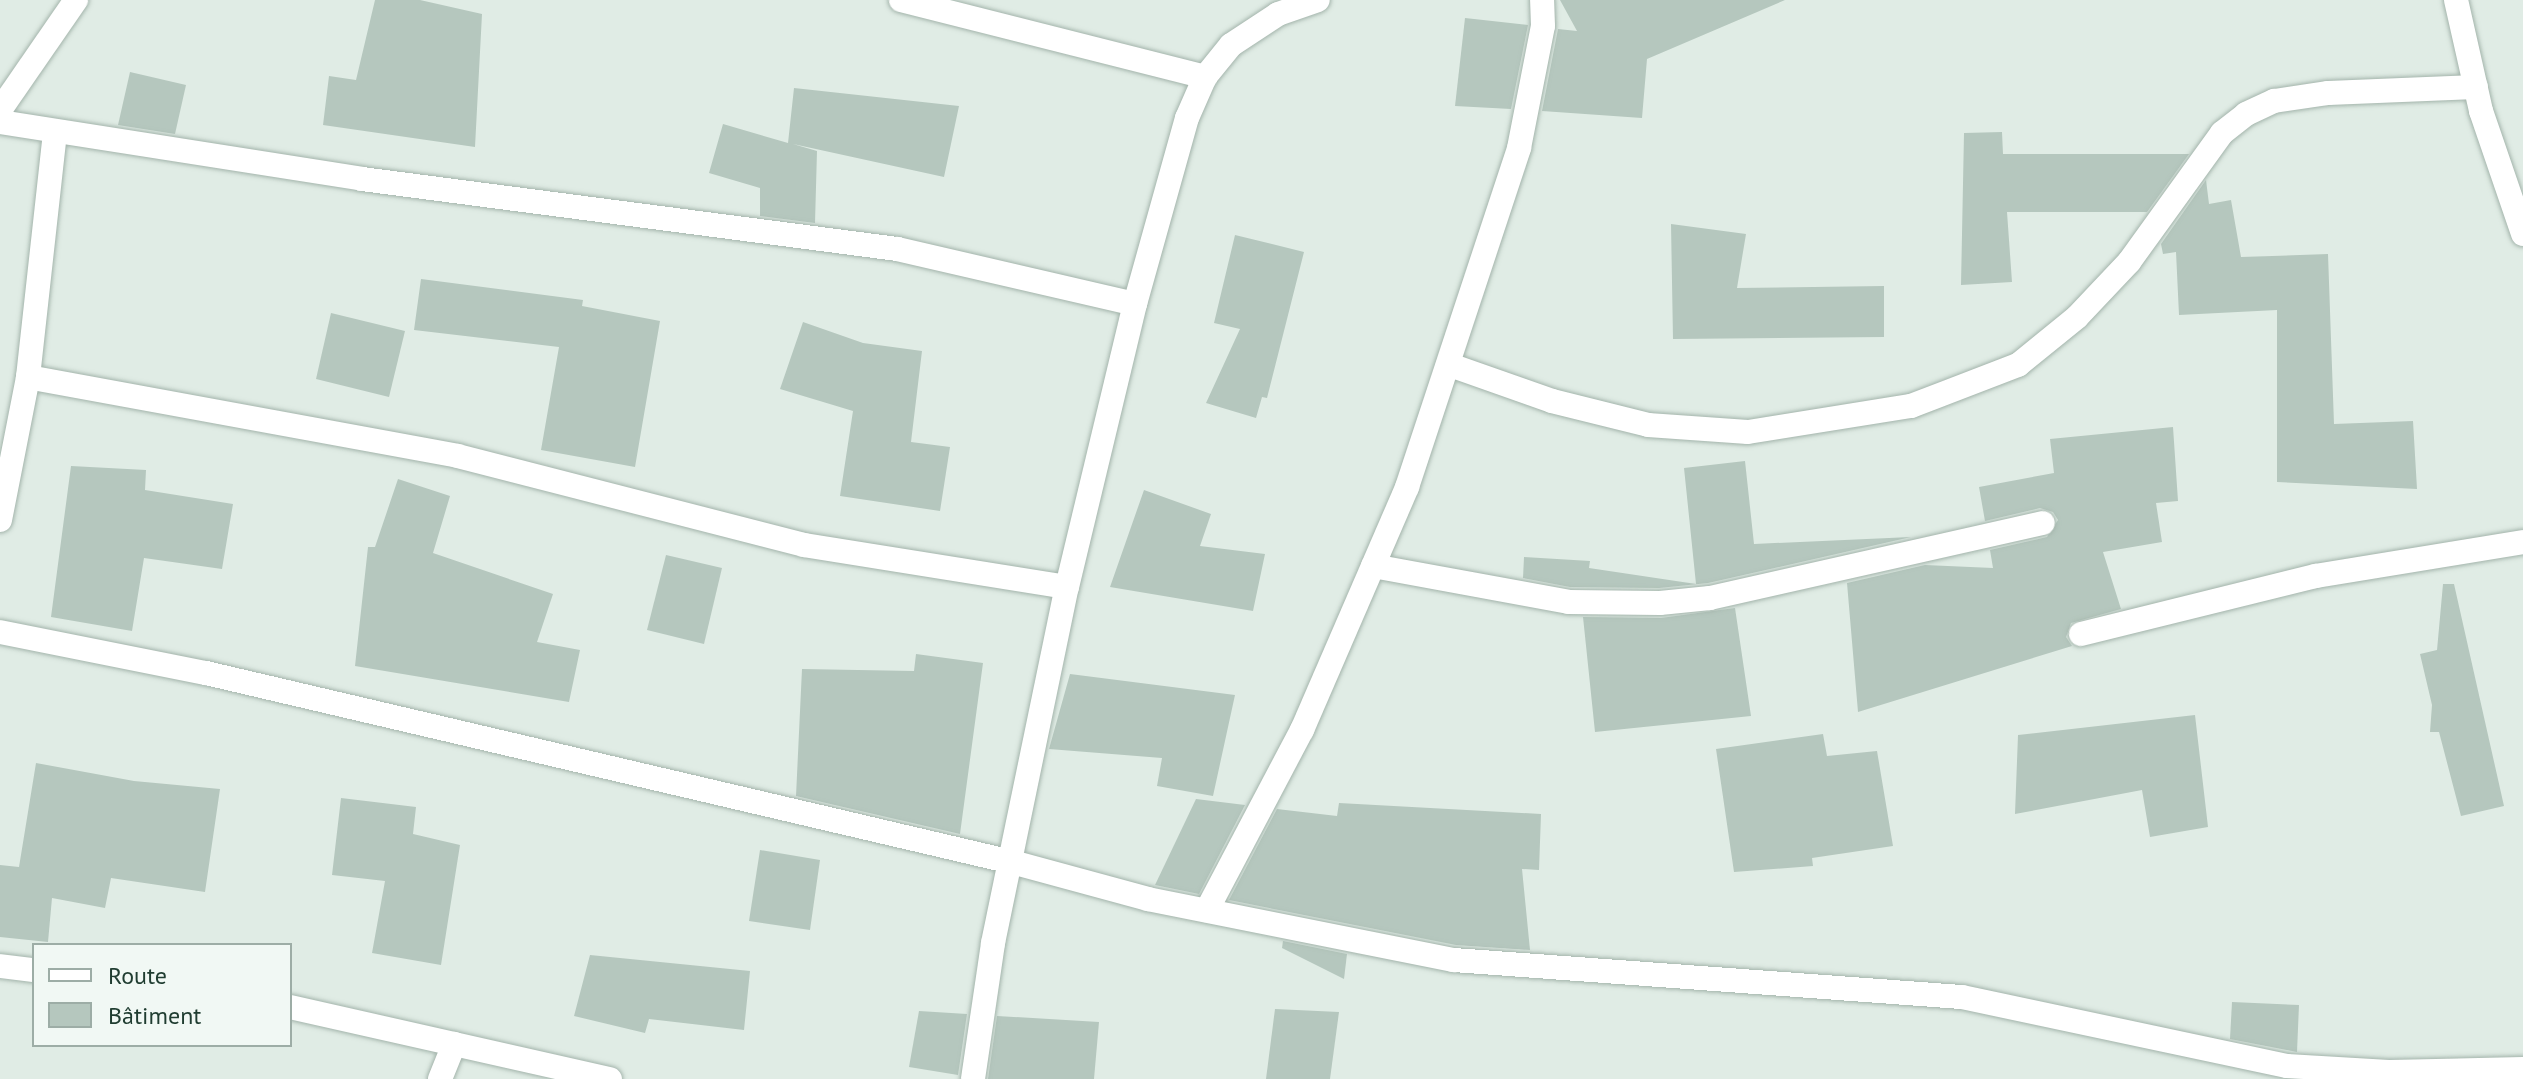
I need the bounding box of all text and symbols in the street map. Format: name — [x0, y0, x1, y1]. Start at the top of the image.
legend — [32, 943, 292, 1047]
text: Route — [108, 960, 167, 991]
text: Bâtiment — [108, 1000, 201, 1031]

